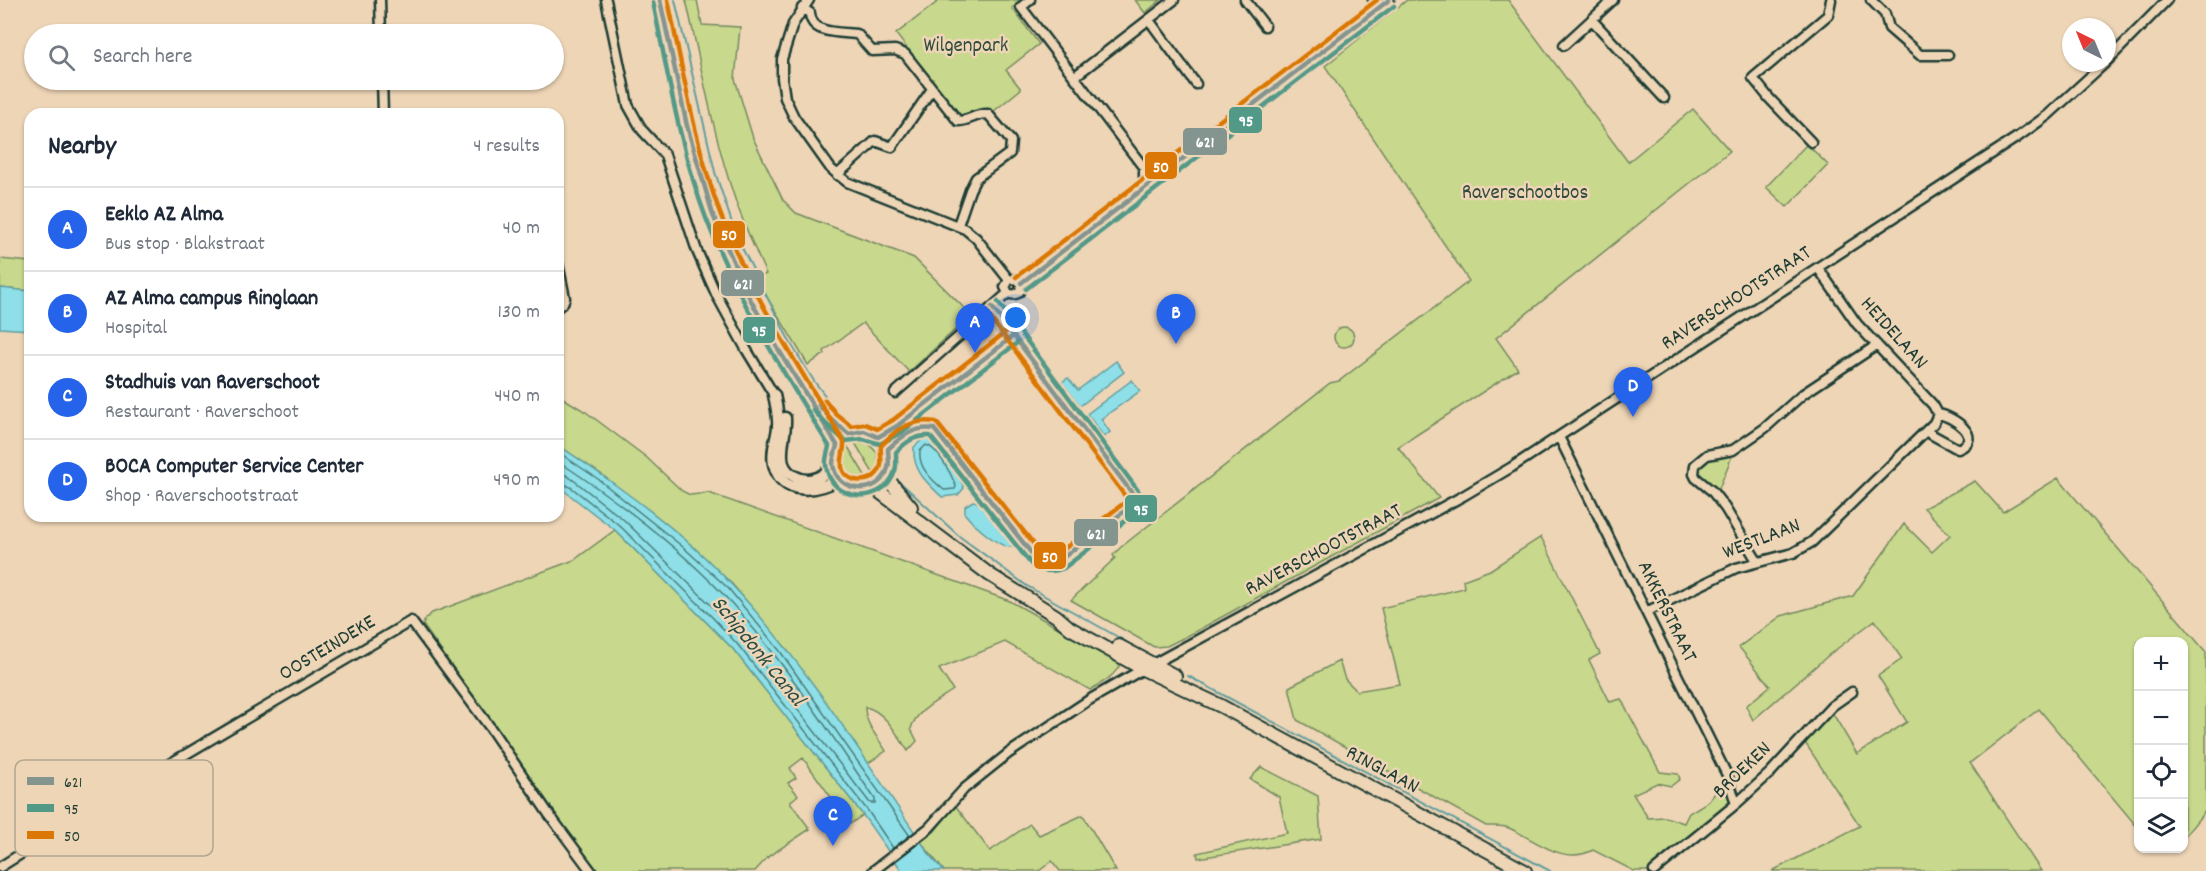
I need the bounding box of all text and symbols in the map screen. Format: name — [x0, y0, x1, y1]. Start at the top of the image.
north arrow — [2062, 18, 2116, 72]
search box — [24, 24, 564, 90]
park label: Wilgenpark — [924, 32, 1008, 62]
icon: search — [45, 41, 78, 74]
text: Search here — [93, 42, 192, 73]
line badge: 95 — [1228, 106, 1263, 134]
text: 95 — [1239, 111, 1253, 134]
line badge: 621 — [1182, 127, 1228, 156]
text: Nearby — [48, 129, 116, 166]
text: 621 — [1196, 132, 1214, 155]
text: 4 results — [473, 133, 540, 161]
line badge: 50 — [1144, 151, 1178, 180]
text: 50 — [1153, 157, 1169, 180]
park label: Raverschootbos — [1462, 179, 1588, 209]
text: Eeklo AZ Alma — [105, 200, 223, 231]
text: A — [62, 215, 73, 243]
text: 40 m — [502, 215, 540, 243]
line badge: 50 — [712, 220, 746, 249]
text: 50 — [721, 225, 737, 248]
text: Bus stop · Blakstraat — [105, 231, 265, 259]
street label: RAVERSCHOOTSTRAAT — [1656, 239, 1818, 359]
line badge: 621 — [720, 269, 765, 297]
text: 621 — [734, 274, 752, 297]
text: AZ Alma campus Ringlaan — [105, 284, 318, 315]
street label: HEIDELAAN — [1852, 291, 1934, 377]
pin: B — [1156, 294, 1196, 344]
text: B — [63, 299, 72, 327]
text: 130 m — [498, 299, 540, 327]
your location — [1001, 303, 1030, 332]
pin: A — [956, 304, 994, 353]
text: Hospital — [105, 315, 167, 343]
line badge: 95 — [742, 316, 776, 344]
text: 95 — [752, 321, 766, 344]
text: Stadhuis van Raverschoot — [105, 368, 320, 399]
pin: D — [1614, 368, 1652, 417]
text: C — [63, 383, 72, 411]
text: 440 m — [494, 383, 540, 411]
text: Restaurant · Raverschoot — [105, 399, 299, 427]
text: BOCA Computer Service Center — [105, 452, 363, 483]
text: D — [62, 467, 73, 495]
text: 490 m — [493, 467, 540, 495]
text: Shop · Raverschootstraat — [105, 483, 299, 511]
line badge: 95 — [1124, 494, 1158, 523]
street label: RAVERSCHOOTSTRAAT — [1240, 497, 1408, 605]
text: 95 — [1134, 500, 1148, 523]
street label: WESTLAAN — [1719, 511, 1805, 569]
line badge: 621 — [1073, 518, 1119, 547]
text: 621 — [1087, 524, 1105, 547]
line badge: 50 — [1033, 541, 1067, 570]
text: 50 — [1042, 547, 1058, 570]
street label: AKKERSTRAAT — [1628, 556, 1704, 668]
water label: Schipdonk Canal — [703, 590, 812, 715]
street label: OOSTEINDEKE — [274, 608, 382, 690]
map controls — [2134, 637, 2188, 853]
button: + — [2134, 637, 2188, 691]
button: − — [2134, 691, 2188, 745]
street label: BROEKEN — [1707, 735, 1779, 807]
street label: RINGLAAN — [1340, 739, 1424, 803]
button: locate — [2134, 745, 2188, 799]
legend — [15, 760, 213, 856]
text: 621 — [64, 772, 82, 795]
pin: C — [814, 796, 852, 846]
text: 95 — [64, 799, 79, 822]
button: layers — [2134, 799, 2188, 853]
text: 50 — [64, 826, 80, 849]

